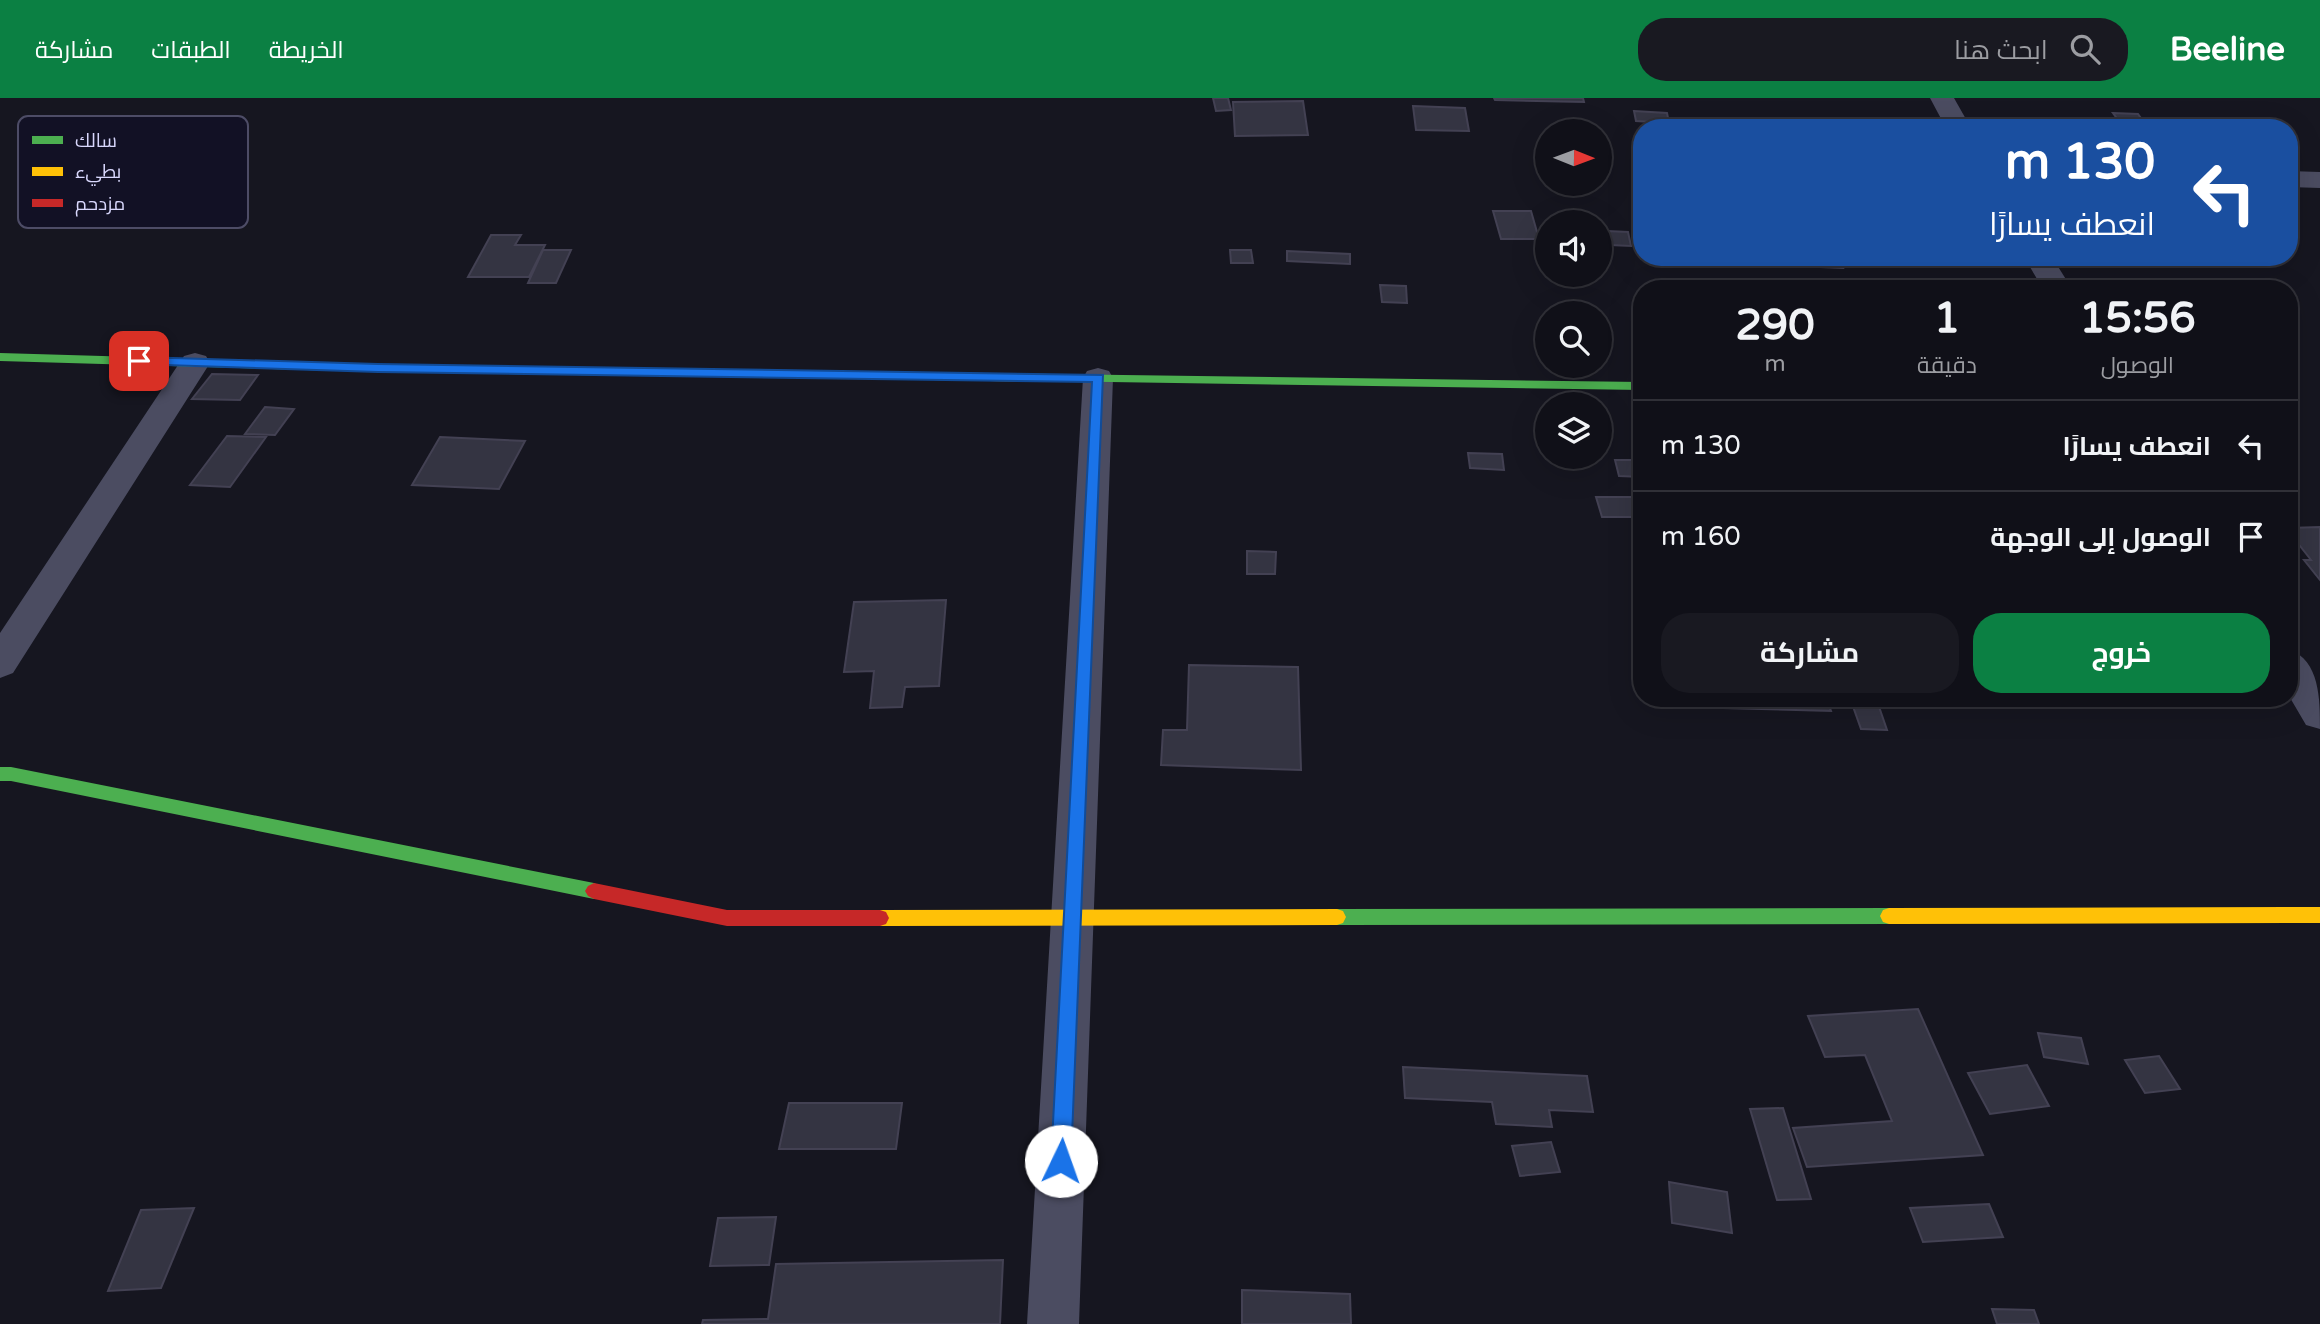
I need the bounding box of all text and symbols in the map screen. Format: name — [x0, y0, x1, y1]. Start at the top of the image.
search box — [1638, 18, 2128, 81]
icon: search — [2066, 30, 2104, 68]
text: Beeline — [2170, 30, 2285, 69]
text: ابحث هنا — [1954, 35, 2048, 66]
text: مشاركة — [35, 36, 113, 65]
text: الطبقات — [151, 36, 231, 65]
text: الخريطة — [269, 36, 344, 65]
legend — [18, 116, 248, 228]
north arrow — [1535, 119, 1612, 196]
map controls — [1535, 119, 1612, 469]
text: سالك — [75, 130, 117, 152]
text: 130 m — [2005, 133, 2155, 192]
icon: left — [2179, 147, 2270, 238]
text: بطيء — [75, 161, 121, 186]
text: مزدحم — [75, 193, 125, 217]
text: انعطف يسارًا — [1989, 206, 2155, 244]
button: sound — [1535, 210, 1612, 287]
text: 1 — [1934, 293, 1960, 344]
text: 15:56 — [2079, 293, 2196, 344]
text: 290 — [1735, 300, 1815, 351]
button: search — [1535, 301, 1612, 378]
pin — [109, 331, 169, 391]
icon: arrive — [120, 342, 158, 380]
text: m — [1764, 350, 1786, 378]
text: دقيقة — [1917, 352, 1977, 380]
text: الوصول — [2101, 352, 2174, 380]
button: layers — [1535, 392, 1612, 469]
icon: left — [2232, 427, 2270, 465]
text: 130 m — [1661, 430, 1741, 461]
text: انعطف يسارًا — [2062, 431, 2211, 462]
icon: arrive — [2232, 518, 2270, 556]
text: 160 m — [1661, 521, 1741, 552]
text: الوصول إلى الوجهة — [1990, 522, 2211, 553]
button: مشاركة — [1661, 613, 1959, 693]
button: خروج — [1973, 613, 2270, 693]
position arrow — [1024, 1124, 1098, 1198]

